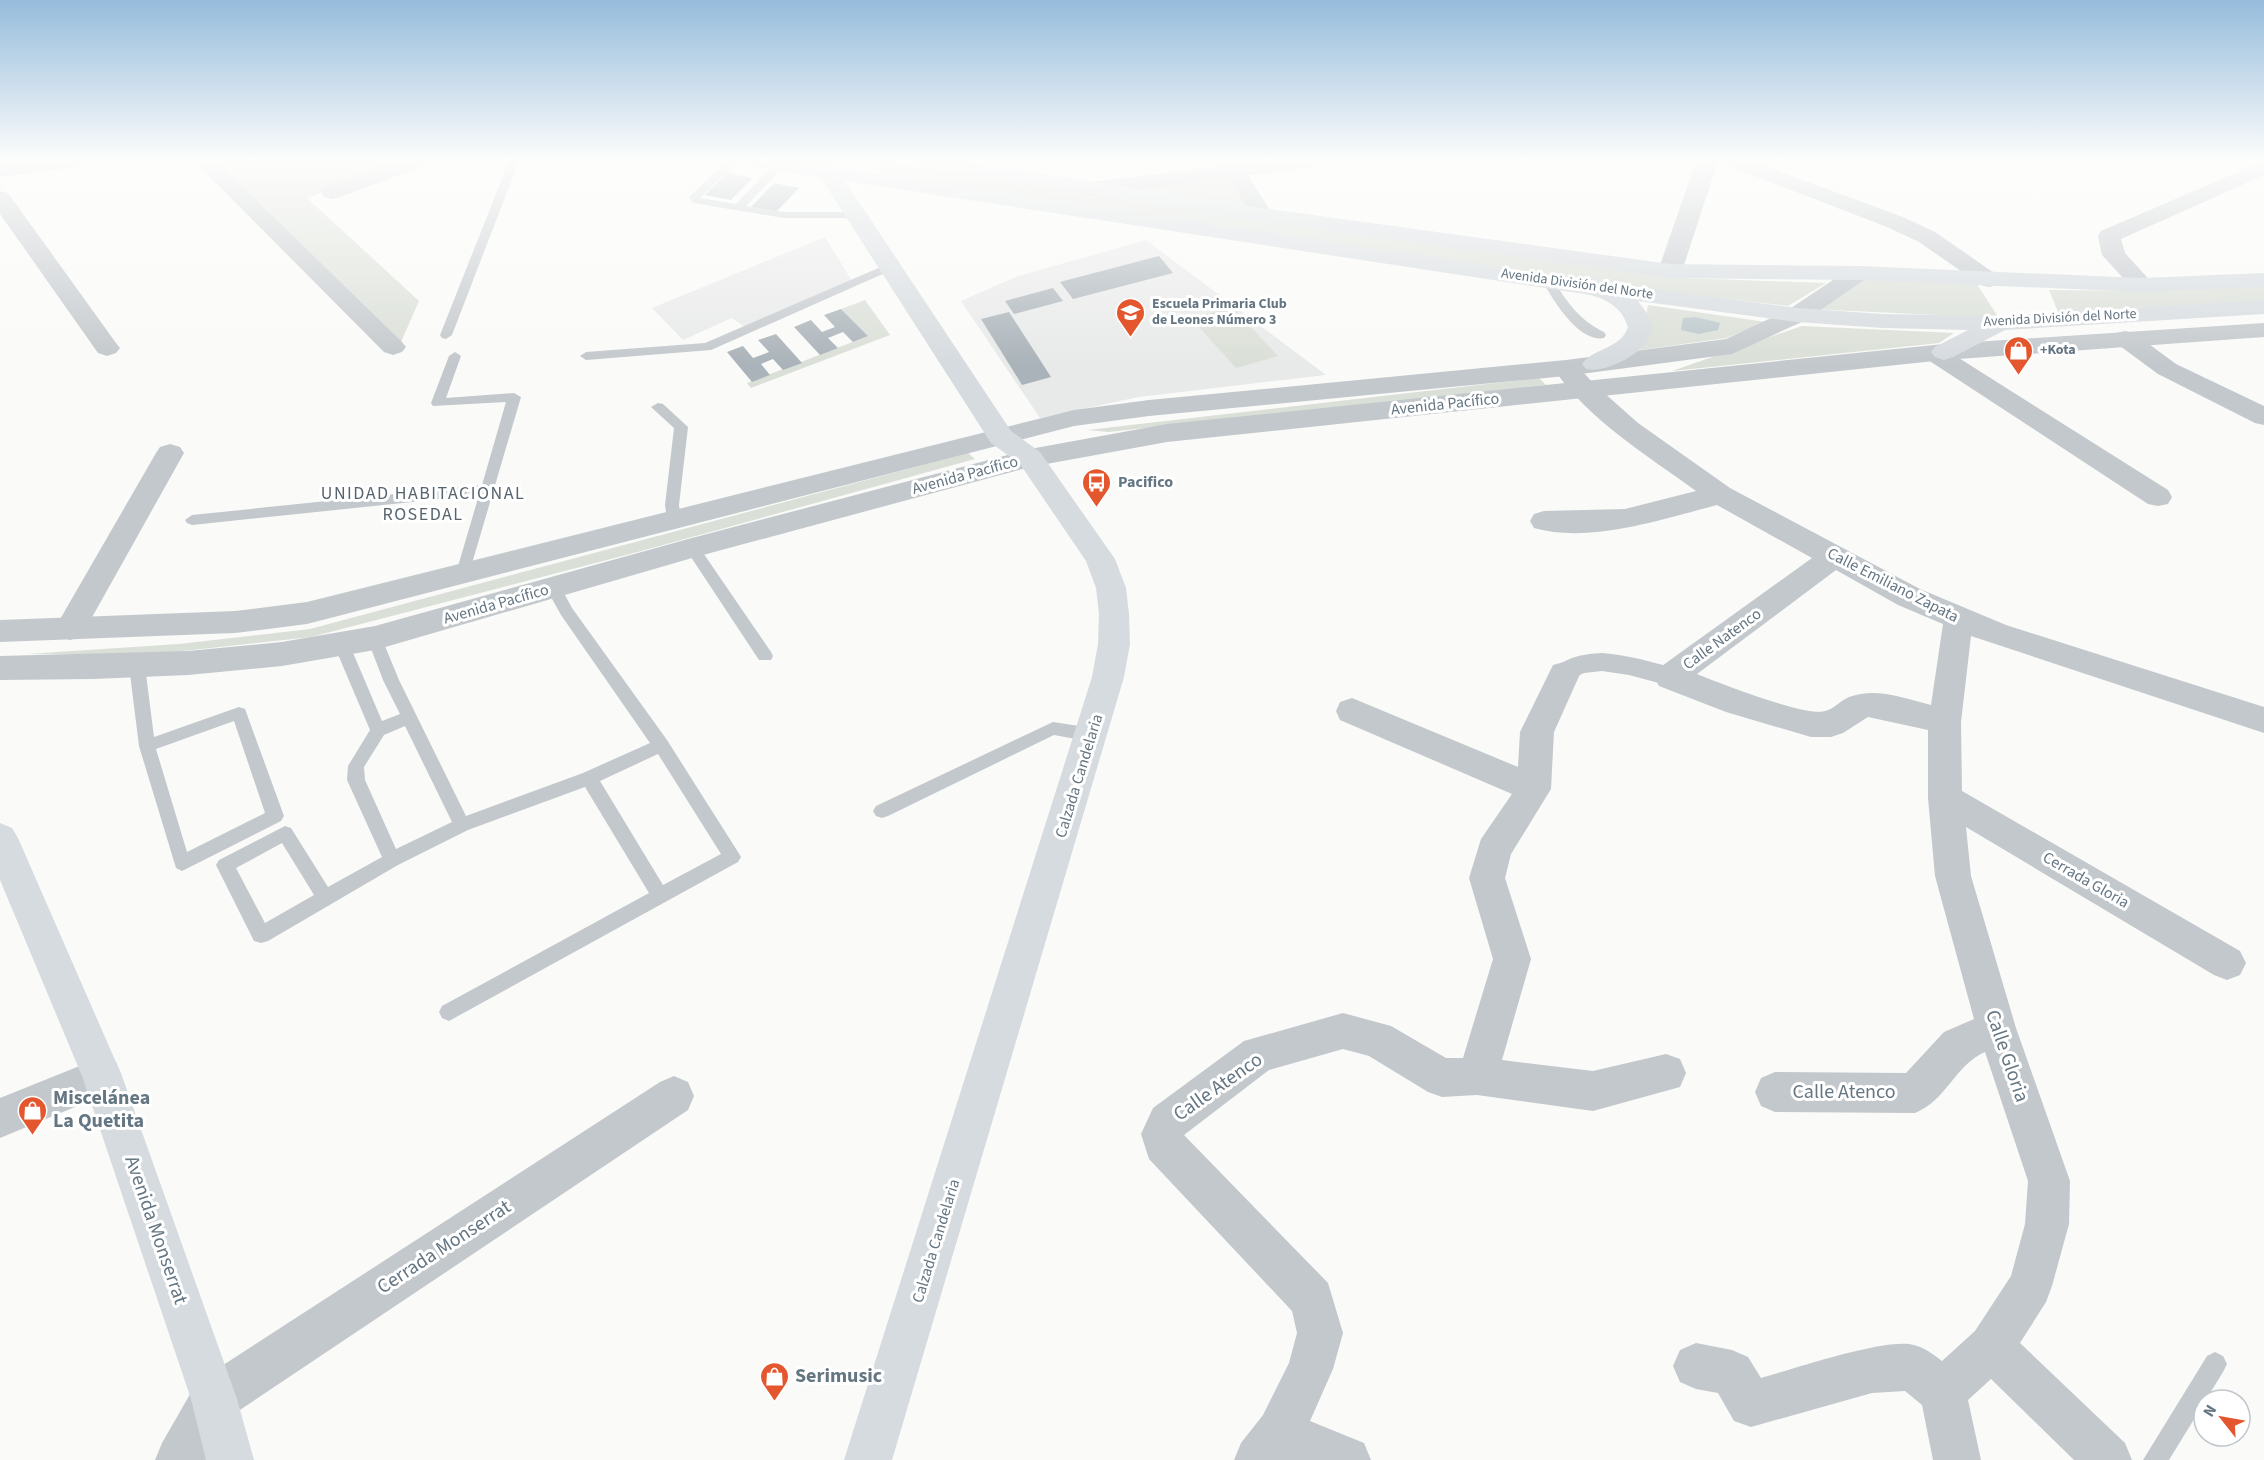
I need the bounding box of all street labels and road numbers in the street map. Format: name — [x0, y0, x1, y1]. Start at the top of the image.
street label: Avenida División del Norte — [1500, 263, 1654, 305]
street label: Avenida División del Norte — [1983, 304, 2137, 332]
street label: Avenida Pacífico — [1390, 387, 1500, 421]
street label: Avenida Pacífico — [910, 450, 1020, 500]
street label: Calle Emiliano Zapata — [1823, 542, 1963, 628]
street label: Avenida Pacífico — [441, 578, 551, 630]
street label: Calle Natenco — [1678, 603, 1766, 675]
street label: Calzada Candelaria — [1050, 711, 1108, 841]
street label: Cerrada Gloria — [2039, 846, 2133, 914]
street label: Calle Gloria — [1978, 1006, 2036, 1106]
street label: Calle Atenco — [1168, 1046, 1268, 1128]
street label: Calle Atenco — [1792, 1078, 1896, 1106]
street label: Avenida Monserrat — [117, 1152, 195, 1308]
street label: Calzada Candelaria — [907, 1176, 965, 1306]
street label: Cerrada Monserrat — [372, 1193, 517, 1301]

